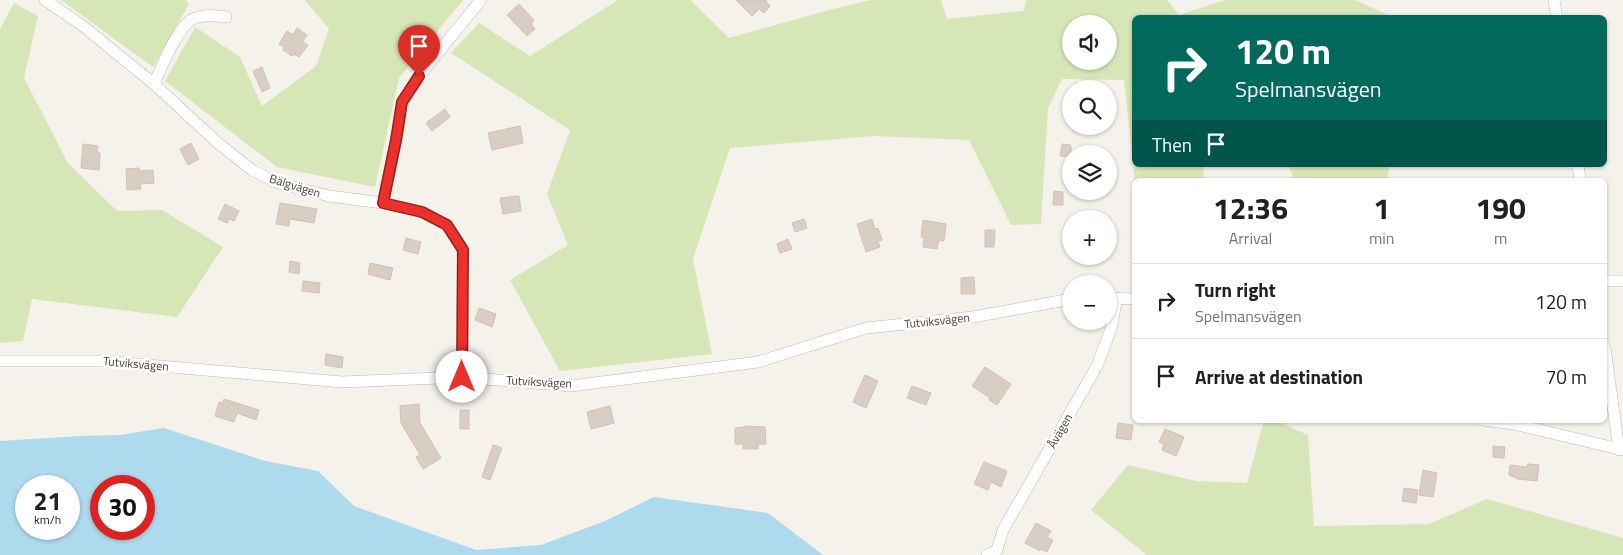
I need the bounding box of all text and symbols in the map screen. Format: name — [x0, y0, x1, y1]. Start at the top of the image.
map controls — [1062, 15, 1117, 330]
button: sound — [1062, 15, 1117, 70]
text: 120 m — [1235, 24, 1331, 78]
pin — [398, 25, 440, 76]
icon: arrive — [405, 32, 433, 60]
icon: right — [1152, 35, 1217, 100]
text: Spelmansvägen — [1235, 72, 1382, 106]
button: search — [1062, 80, 1117, 135]
text: Then — [1152, 130, 1192, 159]
icon: arrive — [1202, 130, 1230, 158]
button: layers — [1062, 145, 1117, 200]
street label: Bälgvägen — [267, 169, 323, 202]
text: 12:36 — [1213, 185, 1288, 231]
text: 1 — [1373, 185, 1390, 231]
text: 190 — [1476, 185, 1526, 231]
button: + — [1062, 210, 1117, 265]
text: Arrival — [1229, 226, 1272, 250]
text: min — [1369, 226, 1394, 250]
text: m — [1494, 226, 1507, 250]
button: − — [1062, 275, 1117, 330]
text: Turn right — [1195, 275, 1276, 304]
icon: right — [1152, 287, 1180, 315]
text: 120 m — [1535, 287, 1587, 316]
text: Spelmansvägen — [1195, 304, 1302, 328]
street label: Tutviksvägen — [903, 308, 971, 333]
position arrow — [435, 350, 487, 402]
street label: Tutviksvägen — [102, 351, 170, 376]
icon: arrive — [1152, 362, 1180, 390]
text: Arrive at destination — [1195, 362, 1363, 391]
text: 70 m — [1546, 362, 1587, 391]
street label: Tutviksvägen — [506, 370, 572, 393]
street label: Åvägen — [1042, 410, 1077, 452]
speed limit sign: 30 — [90, 475, 155, 540]
text: 21 — [33, 482, 62, 520]
text: km/h — [34, 510, 61, 529]

